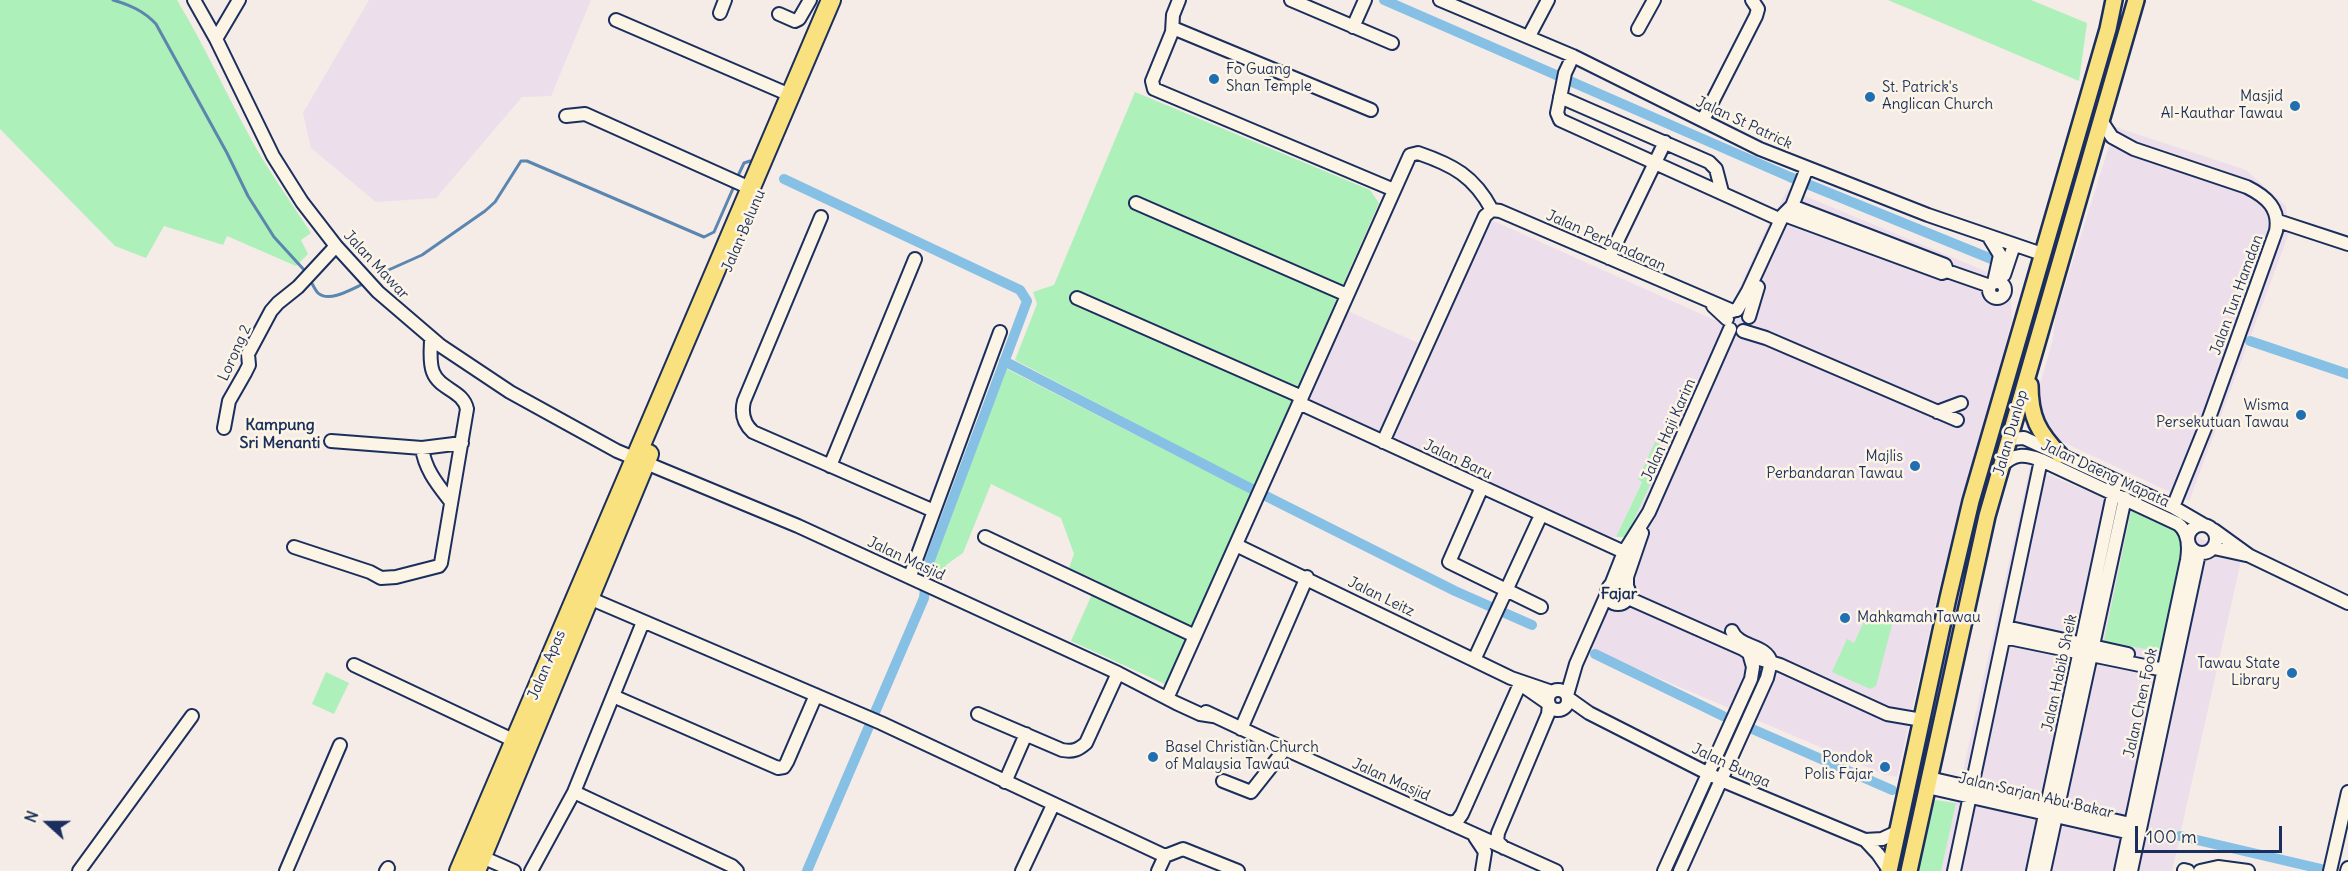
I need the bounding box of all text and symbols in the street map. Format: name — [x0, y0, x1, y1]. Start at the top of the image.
place label: Fo Guang Shan Temple — [1226, 61, 1312, 96]
marker: Fo Guang Shan Temple — [1207, 72, 1221, 86]
place label: St. Patrick's Anglican Church — [1882, 79, 1993, 114]
place label: Masjid Al-Kauthar Tawau — [2161, 88, 2283, 123]
marker: St. Patrick's Anglican Church — [1863, 90, 1877, 104]
street label: Jalan St Patrick — [1693, 93, 1795, 153]
marker: Masjid Al-Kauthar Tawau — [2288, 99, 2302, 113]
street label: Jalan Belunu — [719, 187, 769, 275]
street label: Jalan Perbandaran — [1543, 207, 1669, 275]
street label: Jalan Mawar — [340, 227, 412, 303]
street label: Jalan Tun Hamdan — [2207, 232, 2267, 358]
street label: Lorong 2 — [215, 322, 255, 384]
street label: Jalan Haji Karim — [1638, 376, 1700, 484]
street label: Jalan Dunlop — [1990, 388, 2032, 478]
place label: Wisma Persekutuan Tawau — [2156, 397, 2289, 432]
marker: Wisma Persekutuan Tawau — [2294, 408, 2308, 422]
district label: Kampung Sri Menanti — [240, 415, 320, 453]
street label: Jalan Baru — [1421, 436, 1495, 484]
street label: Jalan Daeng Mapata — [2038, 436, 2172, 512]
place label: Majlis Perbandaran Tawau — [1766, 448, 1903, 483]
marker: Majlis Perbandaran Tawau — [1908, 459, 1922, 473]
street label: Jalan Masjid — [864, 533, 948, 585]
street label: Jalan Leitz — [1345, 573, 1417, 621]
district label: Fajar — [1601, 584, 1637, 604]
place label: Mahkamah Tawau — [1857, 609, 1981, 627]
marker: Mahkamah Tawau — [1838, 611, 1852, 625]
street label: Jalan Habib Sheik — [2039, 613, 2081, 733]
street label: Jalan Apas — [524, 627, 570, 703]
street label: Jalan Chen Fook — [2121, 647, 2161, 759]
place label: Tawau State Library — [2197, 655, 2280, 690]
marker: Tawau State Library — [2285, 666, 2299, 680]
place label: Basel Christian Church of Malaysia Tawau — [1165, 739, 1319, 774]
street label: Jalan Bunga — [1689, 740, 1773, 792]
place label: Pondok Polis Fajar — [1804, 749, 1873, 784]
marker: Basel Christian Church of Malaysia Tawau — [1146, 750, 1160, 764]
street label: Jalan Masjid — [1349, 755, 1433, 805]
marker: Pondok Polis Fajar — [1878, 760, 1892, 774]
street label: Jalan Sarjan Abu Bakar — [1957, 769, 2115, 823]
north arrow — [18, 793, 78, 853]
text: N — [20, 808, 43, 825]
scale bar — [2138, 814, 2285, 852]
text: 100 m — [2146, 825, 2197, 848]

